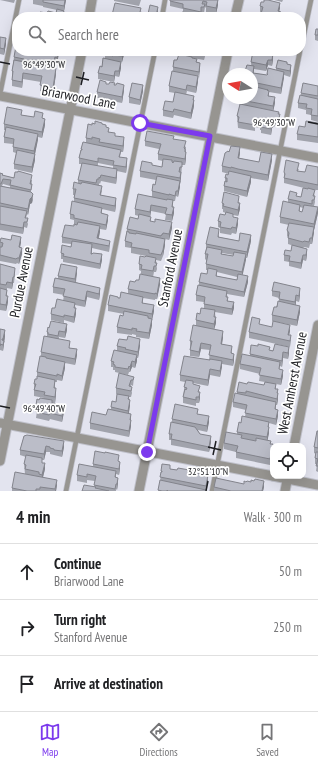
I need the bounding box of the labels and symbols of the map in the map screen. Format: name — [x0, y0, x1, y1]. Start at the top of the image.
text: 96°49'30"W — [23, 58, 65, 71]
north arrow — [222, 68, 258, 104]
street label: Briarwood Lane — [40, 81, 118, 113]
route start — [131, 114, 149, 132]
text: 96°49'30"W — [253, 116, 295, 129]
street label: Stanford Avenue — [154, 227, 186, 309]
street label: Purdue Avenue — [5, 245, 37, 319]
street label: West Amherst Avenue — [273, 330, 311, 436]
text: 96°49'40"W — [23, 402, 65, 415]
route end — [138, 443, 156, 461]
text: 32°51'10"N — [188, 465, 228, 478]

